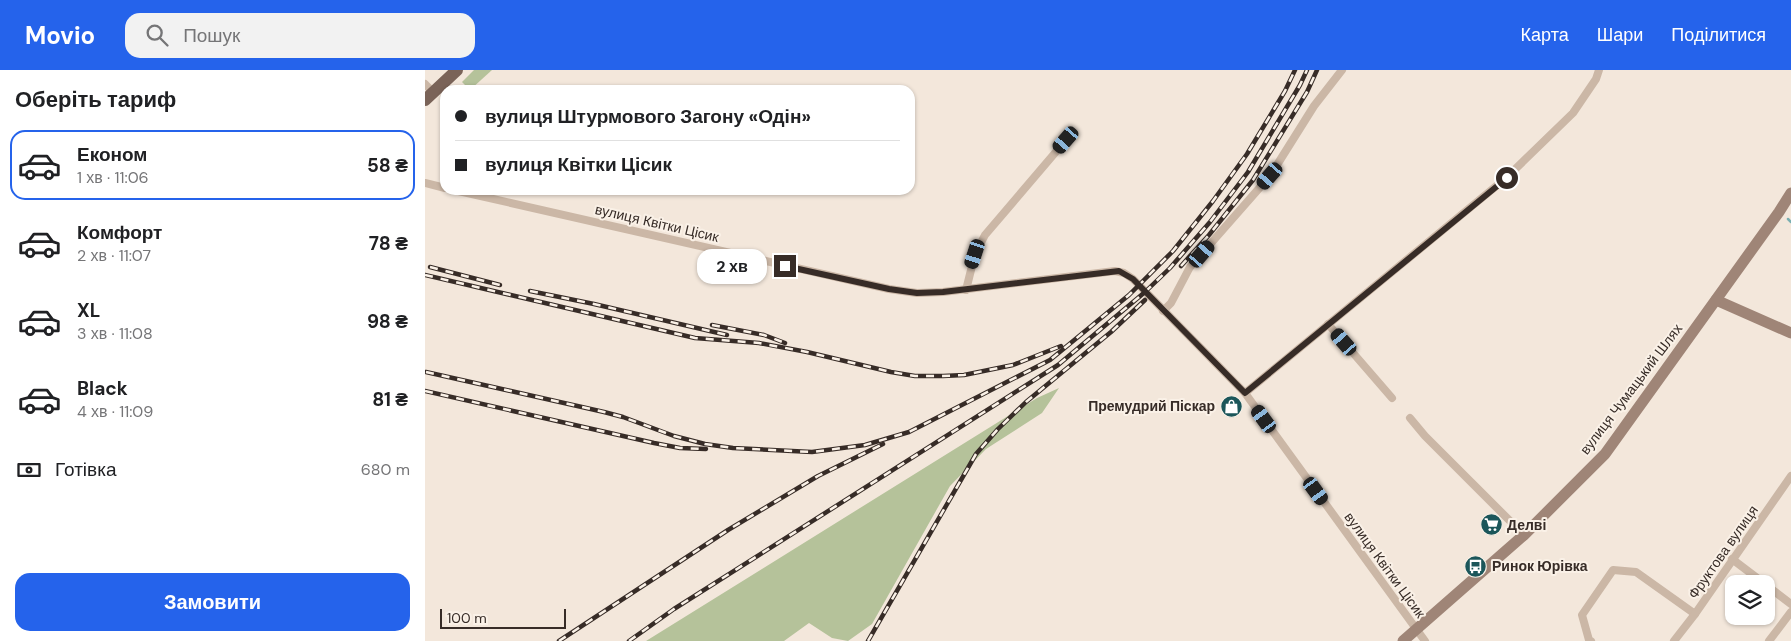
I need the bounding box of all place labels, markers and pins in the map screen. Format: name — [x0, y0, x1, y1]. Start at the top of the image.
shop icon: Премудрий Піскар — [1219, 394, 1243, 418]
place label: Премудрий Піскар — [1088, 397, 1215, 415]
supermarket icon: Делві — [1479, 513, 1503, 537]
place label: Делві — [1507, 516, 1546, 534]
bus stop icon: Ринок Юрівка — [1464, 554, 1488, 578]
place label: Ринок Юрівка — [1492, 557, 1588, 575]

